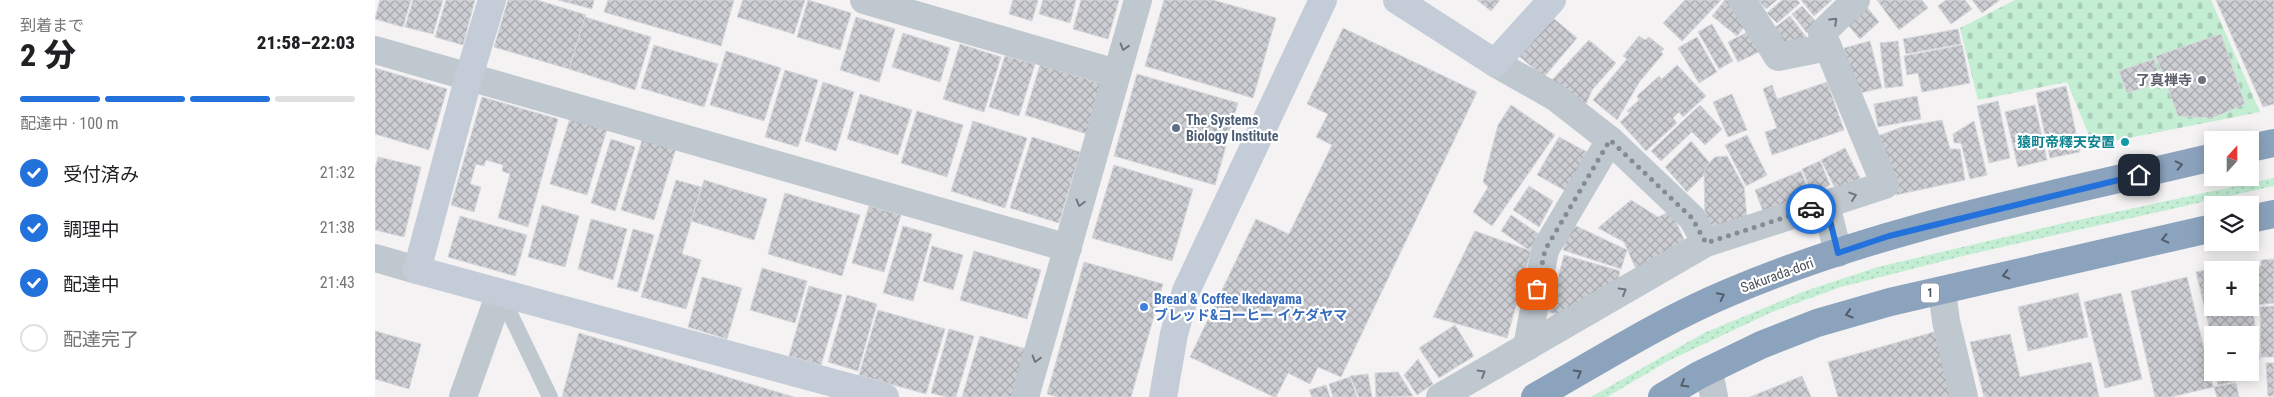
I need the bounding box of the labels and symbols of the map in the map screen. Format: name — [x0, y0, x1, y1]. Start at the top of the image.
one-way arrow — [1828, 18, 1837, 27]
one-way arrow — [1120, 42, 1130, 50]
place label: 了真禅寺 — [2136, 72, 2192, 88]
marker: 了真禅寺 — [2196, 74, 2208, 86]
place label: The Systems Biology Institute — [1186, 112, 1279, 144]
marker: The Systems Biology Institute — [1170, 122, 1182, 134]
north arrow — [2204, 131, 2259, 186]
place label: 猿町帝釋天安置 — [2017, 134, 2115, 150]
marker: 猿町帝釋天安置 — [2119, 136, 2131, 148]
pin — [2118, 154, 2160, 196]
one-way arrow — [2175, 160, 2184, 171]
courier — [1786, 184, 1836, 234]
one-way arrow — [1848, 191, 1856, 201]
one-way arrow — [1076, 199, 1086, 207]
one-way arrow — [2160, 233, 2169, 243]
street label: Sakurada-dori — [1738, 254, 1816, 296]
pin — [1516, 268, 1558, 310]
one-way arrow — [2003, 269, 2011, 279]
road number: 1 — [1921, 284, 1939, 302]
one-way arrow — [1618, 288, 1627, 298]
place label: Bread & Coffee Ikedayama ブレッド&コーヒー イケダヤマ — [1154, 291, 1347, 323]
one-way arrow — [1716, 292, 1725, 303]
marker: Bread & Coffee Ikedayama ブレッド&コーヒー イケダヤマ — [1138, 301, 1150, 313]
one-way arrow — [1845, 308, 1854, 318]
one-way arrow — [1031, 355, 1041, 363]
one-way arrow — [1477, 369, 1486, 379]
one-way arrow — [1572, 369, 1581, 379]
one-way arrow — [1680, 378, 1689, 388]

